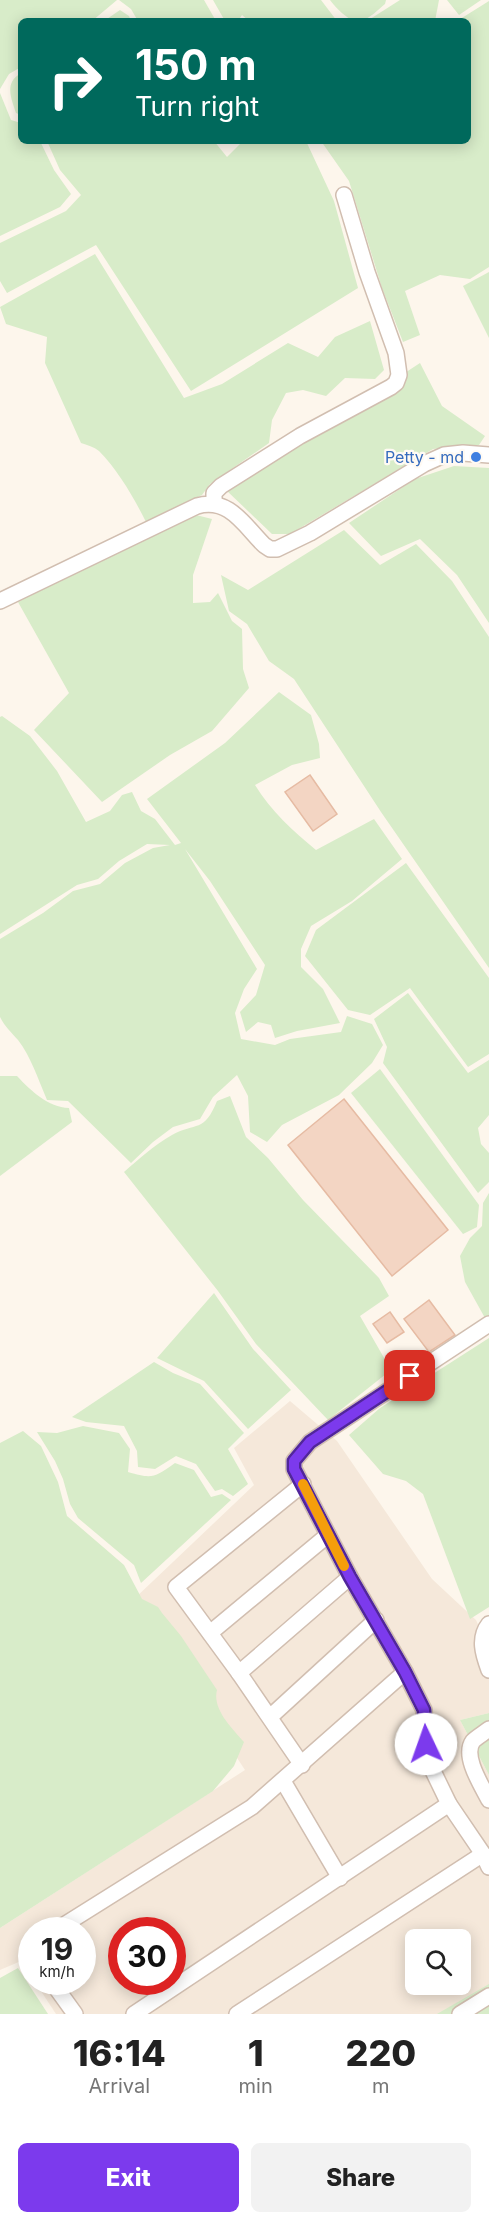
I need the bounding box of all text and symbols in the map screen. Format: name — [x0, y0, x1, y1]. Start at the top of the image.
text: 150 m — [135, 39, 257, 90]
icon: right — [36, 42, 114, 120]
text: Turn right — [135, 90, 259, 123]
place label: Petty - md — [385, 447, 464, 467]
marker: Petty - md — [469, 450, 483, 464]
pin — [384, 1350, 435, 1401]
icon: arrive — [393, 1359, 426, 1392]
position arrow — [394, 1712, 458, 1776]
speed limit sign: 30 — [108, 1917, 186, 1995]
map controls — [405, 1929, 471, 1995]
button: search — [405, 1929, 471, 1995]
text: 19 — [41, 1931, 73, 1967]
text: km/h — [39, 1962, 75, 1981]
text: 16:14 — [73, 2031, 166, 2075]
text: 1 — [248, 2031, 264, 2075]
text: 220 — [345, 2031, 416, 2075]
text: Arrival — [88, 2074, 150, 2098]
text: min — [239, 2074, 273, 2098]
text: m — [372, 2074, 390, 2098]
button: Exit — [18, 2143, 239, 2212]
button: Share — [251, 2143, 471, 2212]

